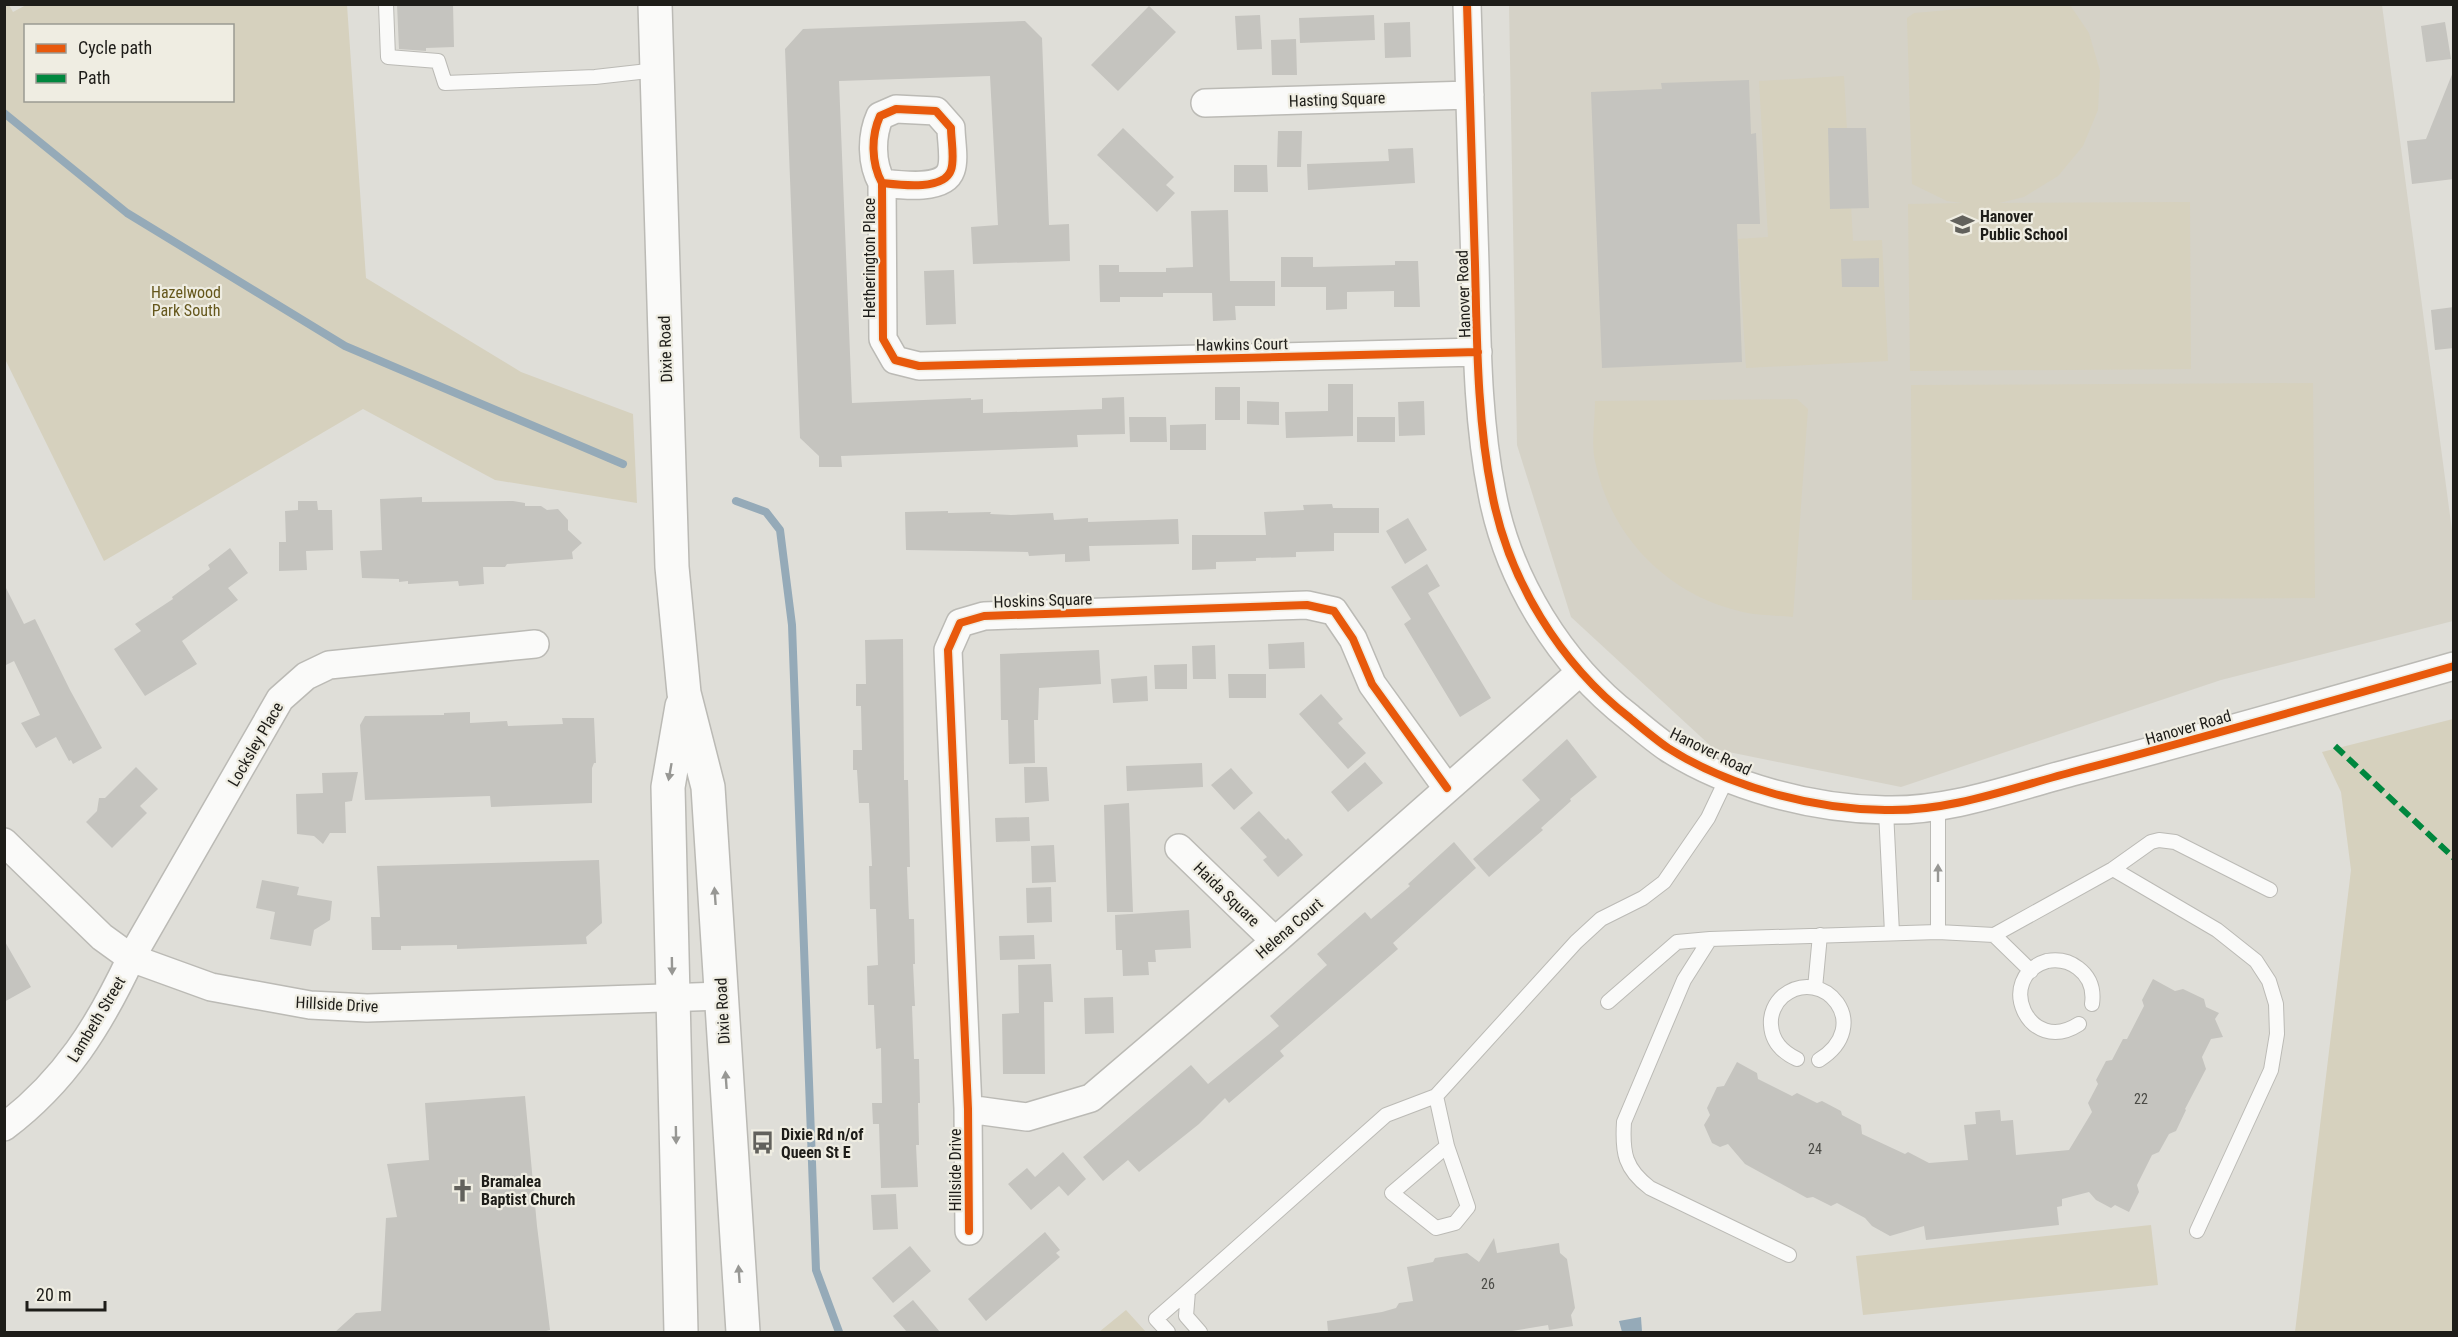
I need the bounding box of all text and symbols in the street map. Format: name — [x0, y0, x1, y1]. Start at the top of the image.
legend — [24, 24, 234, 102]
text: Cycle path — [78, 37, 152, 58]
text: Path — [78, 67, 111, 88]
street label: Hasting Square — [1288, 88, 1386, 111]
street label: Hetherington Place — [860, 198, 879, 318]
place label: Hanover Public School — [1980, 207, 2068, 244]
school or university icon: Hanover Public School — [1949, 212, 1975, 238]
street label: Hanover Road — [1452, 250, 1475, 338]
park label: Hazelwood Park South — [151, 283, 221, 320]
street label: Dixie Road — [655, 315, 676, 383]
street label: Hawkins Court — [1196, 334, 1289, 355]
street label: Hoskins Square — [993, 589, 1093, 612]
street label: Locksley Place — [224, 699, 287, 790]
street label: Hanover Road — [2143, 706, 2233, 749]
street label: Hanover Road — [1667, 724, 1755, 779]
one-way arrow — [665, 762, 674, 781]
street label: Haida Square — [1190, 858, 1264, 931]
one-way arrow — [1933, 864, 1943, 883]
one-way arrow — [710, 887, 720, 906]
street label: Helena Court — [1252, 894, 1327, 963]
one-way arrow — [667, 957, 677, 976]
street label: Lambeth Street — [63, 973, 130, 1065]
street label: Dixie Road — [711, 977, 734, 1045]
street label: Hillside Drive — [295, 993, 379, 1016]
one-way arrow — [721, 1070, 731, 1089]
house number: 22 — [2134, 1091, 2148, 1107]
place label: Dixie Rd n/of Queen St E — [781, 1125, 864, 1162]
one-way arrow — [672, 1126, 681, 1145]
street label: Hillside Drive — [946, 1129, 965, 1211]
bus stop icon: Dixie Rd n/of Queen St E — [750, 1130, 776, 1156]
house number: 24 — [1808, 1141, 1822, 1157]
place label: Bramalea Baptist Church — [481, 1172, 576, 1209]
church icon: Bramalea Baptist Church — [450, 1177, 476, 1203]
one-way arrow — [734, 1265, 744, 1284]
scale bar — [27, 1274, 105, 1312]
house number: 26 — [1481, 1276, 1495, 1292]
text: 20 m — [36, 1284, 71, 1305]

